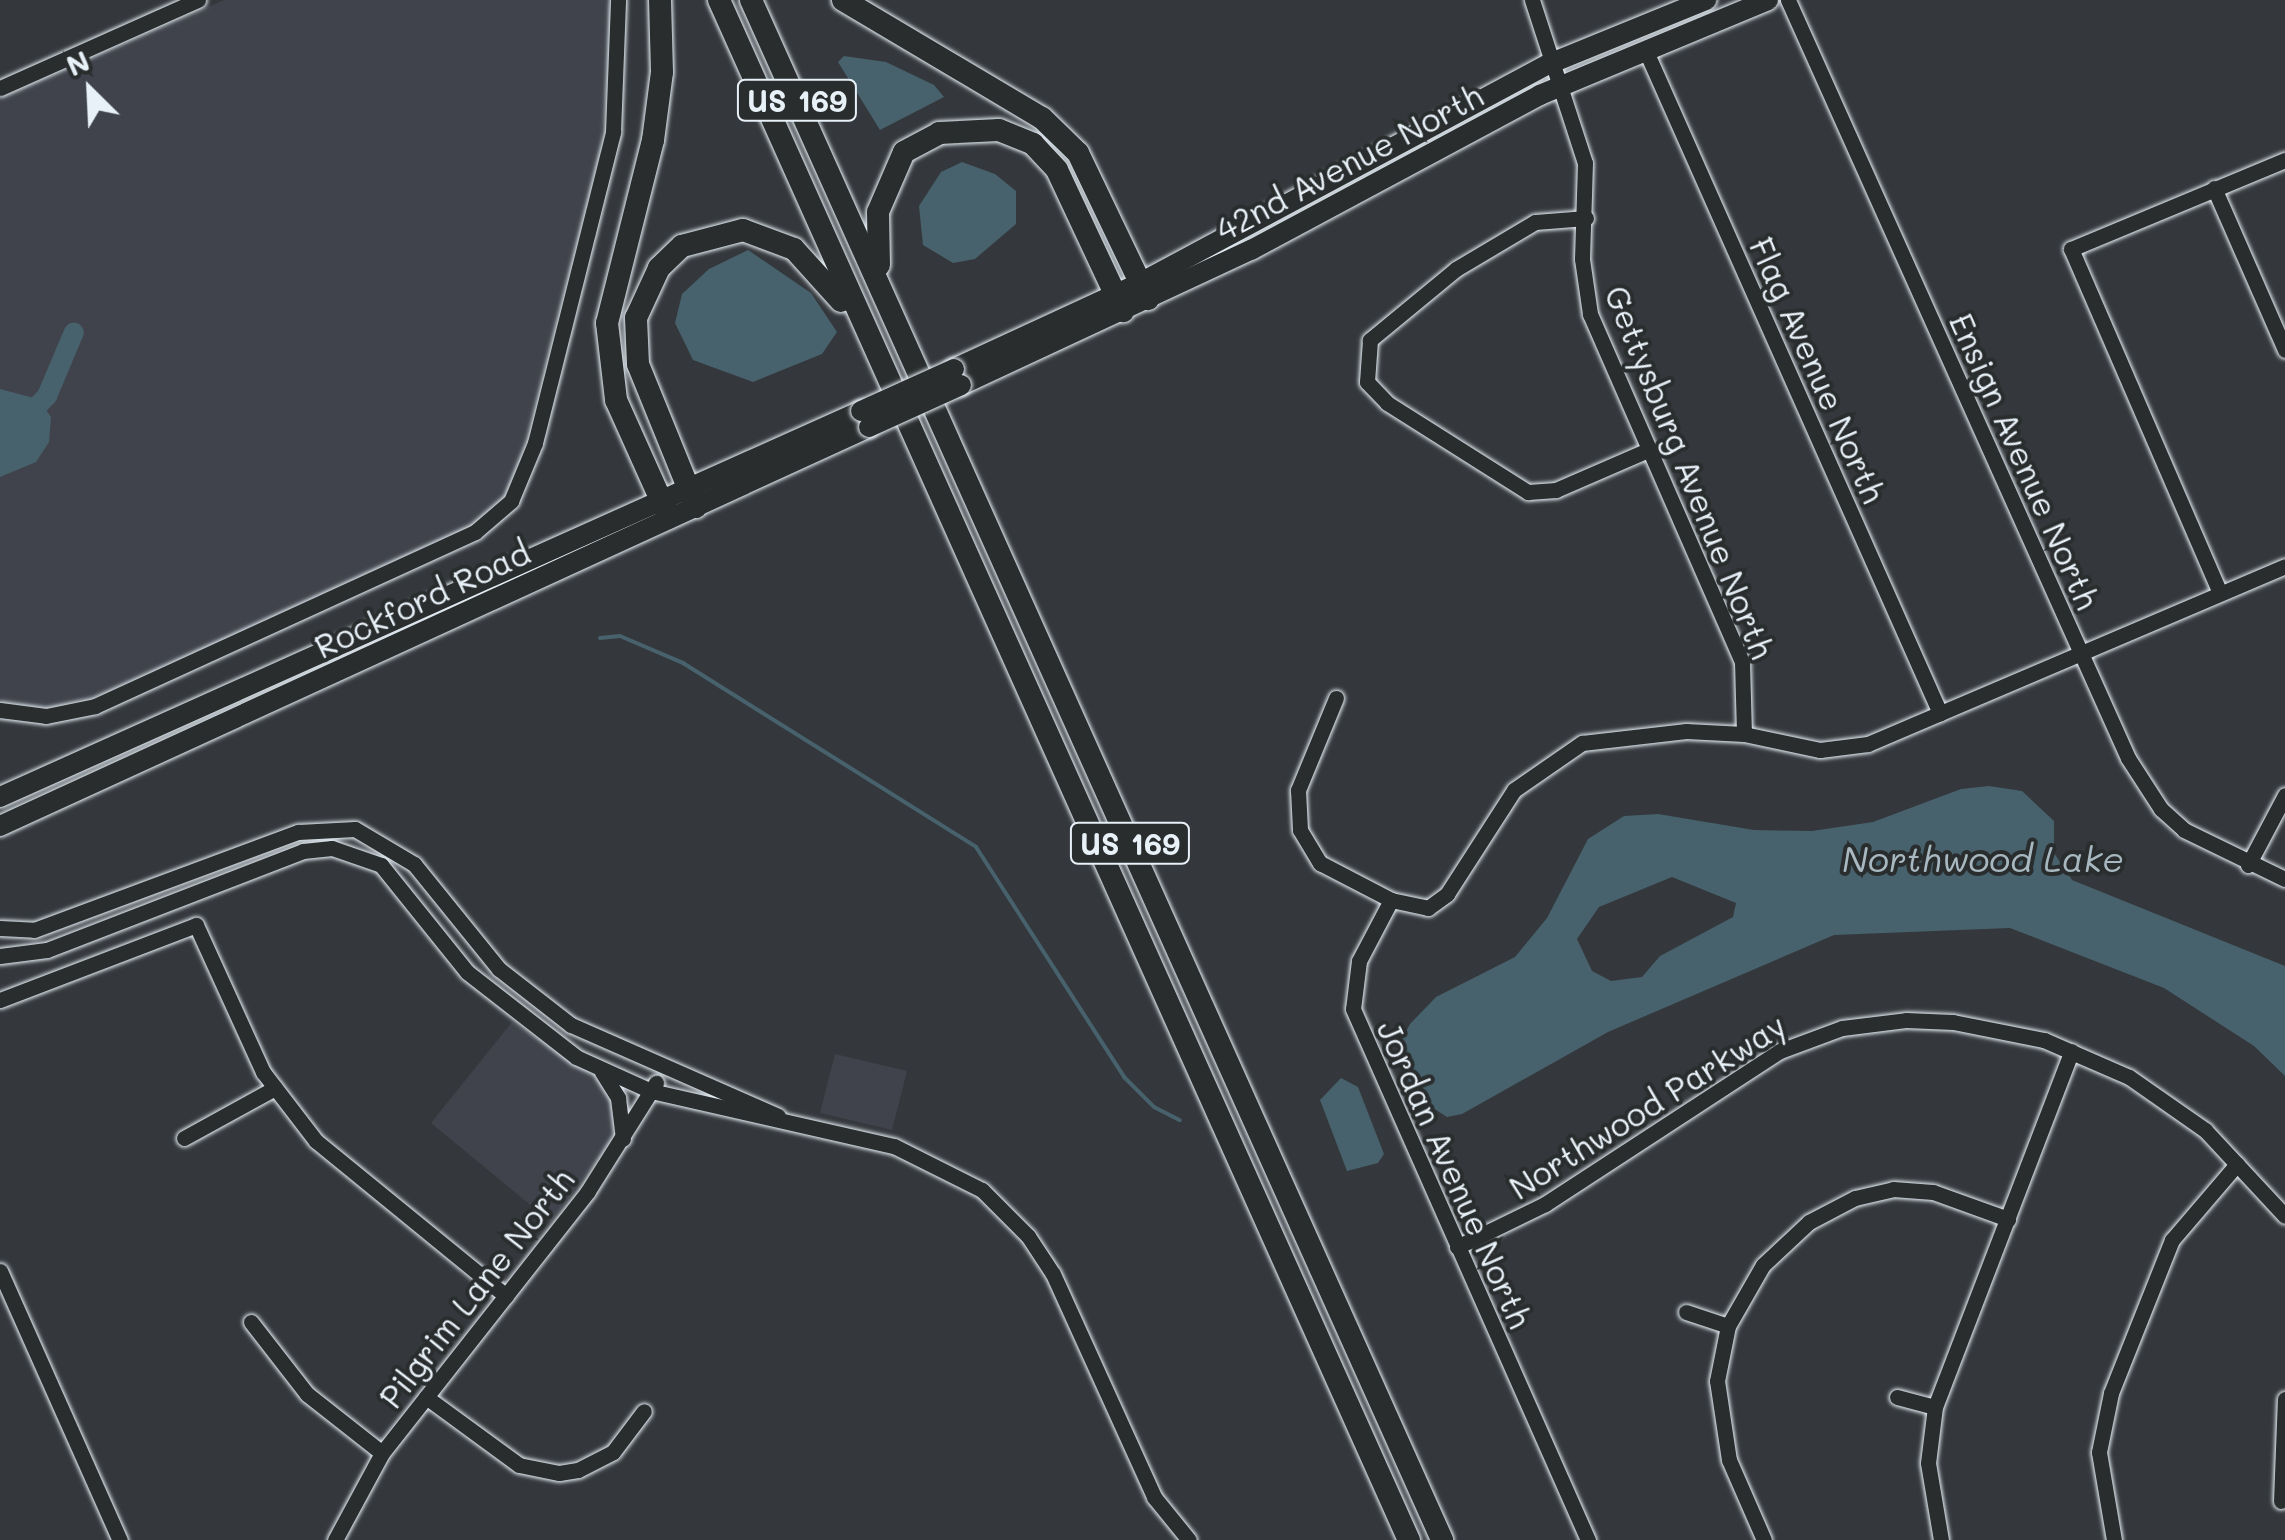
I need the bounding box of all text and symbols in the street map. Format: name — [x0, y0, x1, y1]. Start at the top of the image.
north arrow — [40, 40, 140, 140]
text: N — [61, 42, 95, 83]
road number: US 169 — [734, 75, 860, 125]
street label: 42nd Avenue North — [1209, 75, 1489, 249]
street label: Flag Avenue North — [1742, 231, 1894, 509]
street label: Gettysburg Avenue North — [1598, 280, 1782, 664]
street label: Ensign Avenue North — [1942, 307, 2108, 615]
street label: Rockford Road — [308, 532, 536, 666]
road number: US 169 — [1068, 818, 1192, 868]
water label: Northwood Lake — [1842, 837, 2124, 879]
street label: Northwood Parkway — [1502, 1005, 1792, 1207]
street label: Jordan Avenue North — [1370, 1014, 1540, 1334]
street label: Pilgrim Lane North — [371, 1161, 581, 1415]

